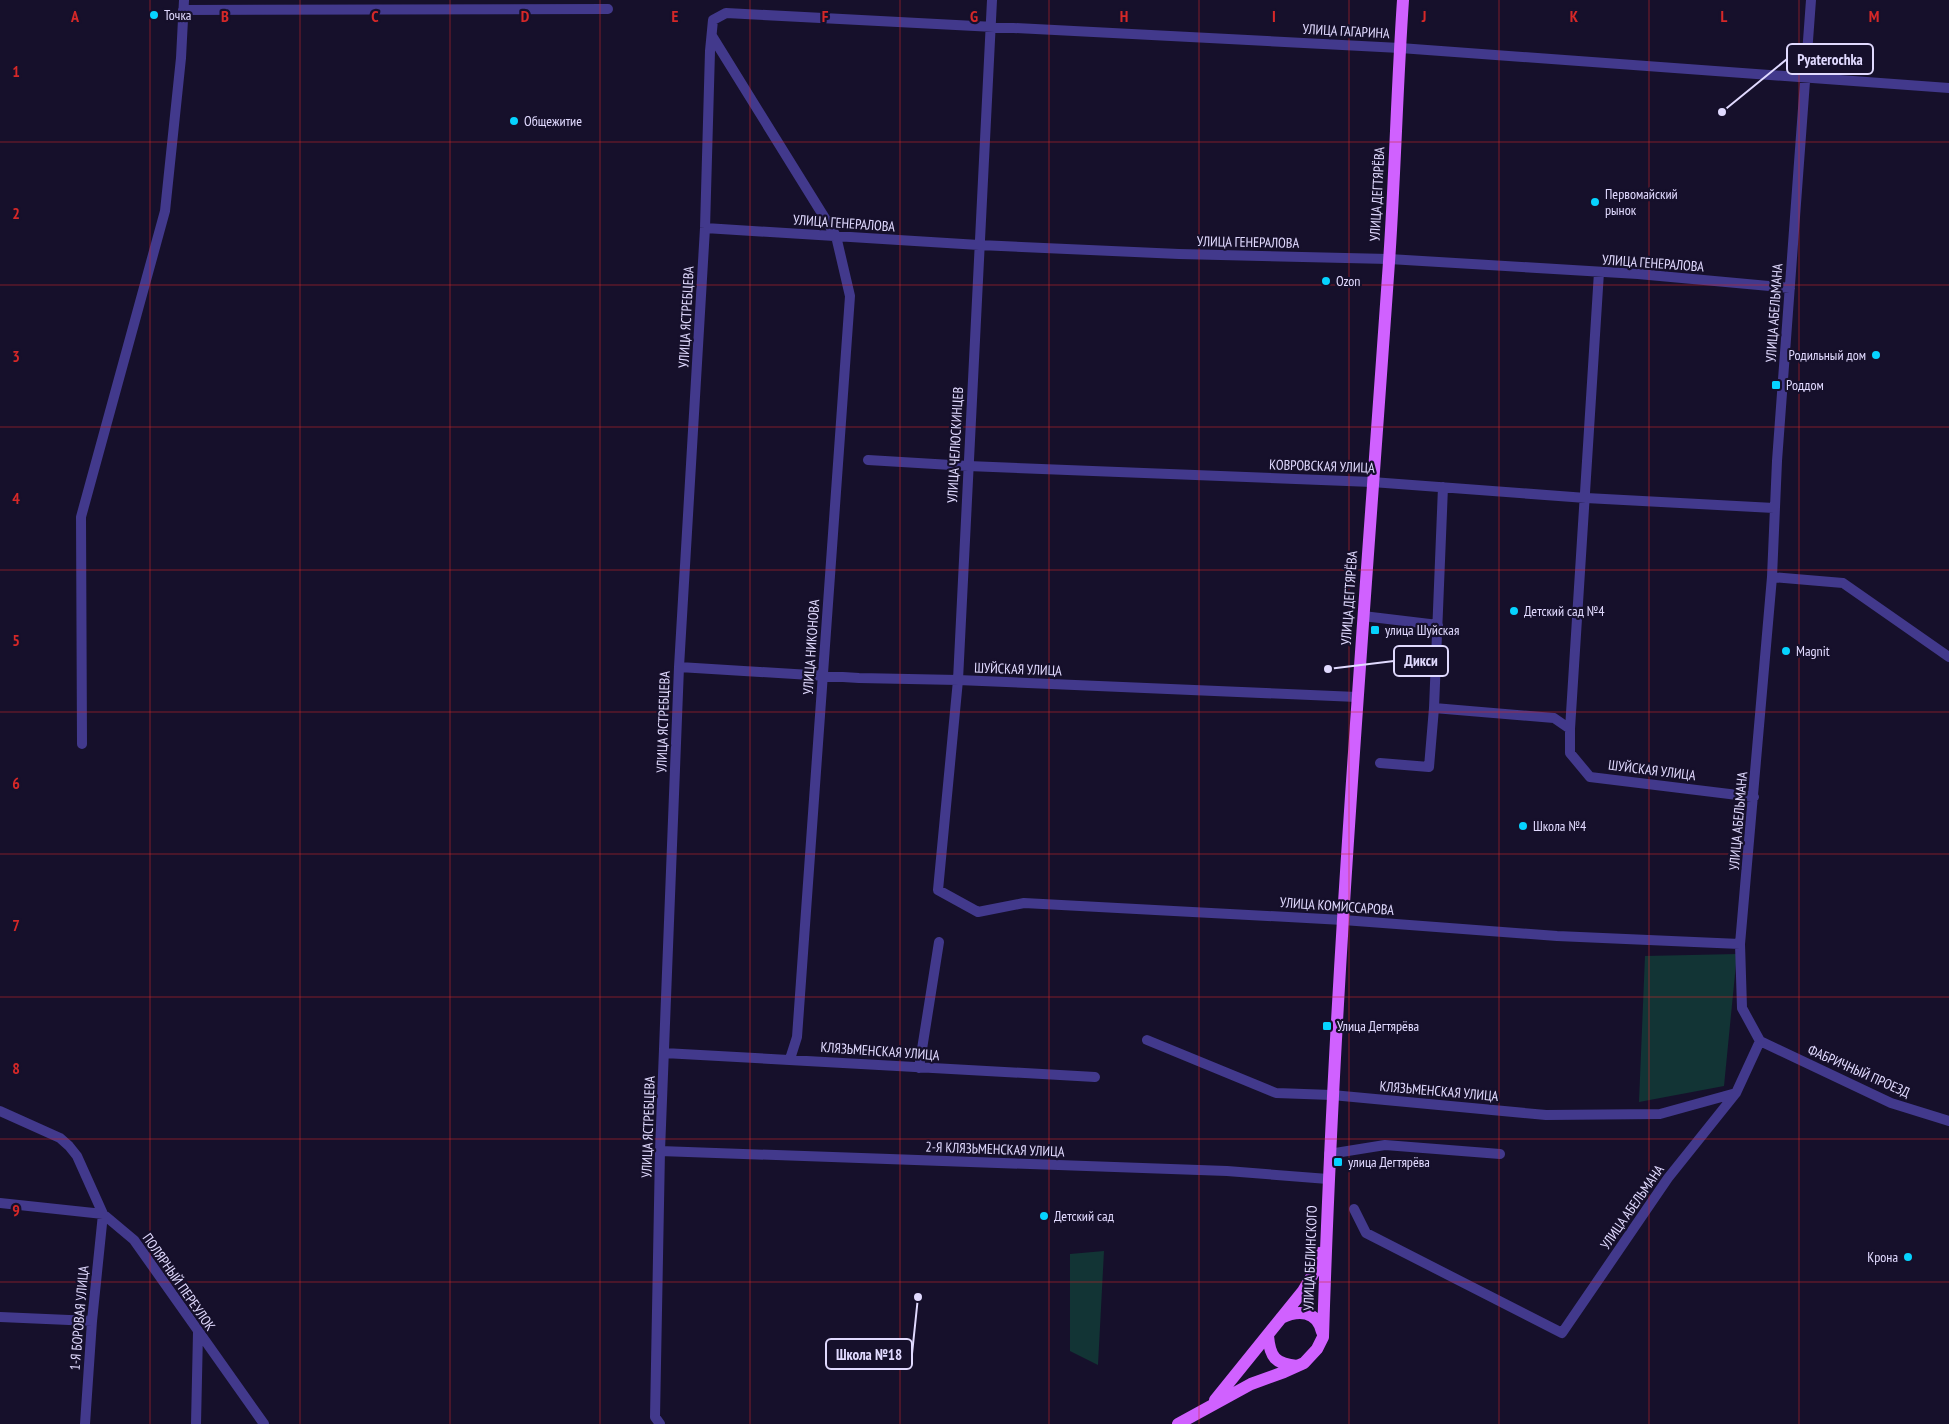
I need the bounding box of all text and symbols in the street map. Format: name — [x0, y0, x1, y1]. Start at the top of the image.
text: A — [70, 6, 80, 26]
place label: Точка — [164, 6, 191, 24]
text: B — [221, 6, 229, 26]
text: C — [371, 6, 379, 26]
text: D — [521, 6, 530, 26]
text: E — [672, 6, 679, 26]
text: F — [822, 6, 829, 26]
text: G — [970, 6, 978, 26]
text: H — [1120, 6, 1128, 26]
text: I — [1272, 6, 1276, 26]
text: J — [1421, 6, 1426, 26]
text: K — [1570, 6, 1579, 26]
text: L — [1721, 6, 1728, 26]
text: M — [1869, 6, 1879, 26]
marker: Точка — [148, 9, 160, 21]
street label: УЛИЦА ГАГАРИНА — [1302, 20, 1390, 42]
callout: Pyaterochka — [1787, 44, 1873, 74]
text: Pyaterochka — [1797, 50, 1863, 69]
text: 1 — [12, 61, 20, 81]
place label: Общежитие — [524, 112, 582, 130]
marker: Общежитие — [508, 115, 520, 127]
street label: УЛИЦА ДЕГТЯРЁВА — [1366, 146, 1388, 242]
place label: Первомайский рынок — [1605, 185, 1678, 219]
marker: Первомайский рынок — [1589, 196, 1601, 208]
text: 2 — [12, 203, 20, 223]
street label: УЛИЦА ГЕНЕРАЛОВА — [792, 210, 896, 236]
street label: УЛИЦА ГЕНЕРАЛОВА — [1197, 232, 1300, 252]
street label: УЛИЦА ГЕНЕРАЛОВА — [1601, 250, 1705, 276]
street label: УЛИЦА АБЕЛЬМАНА — [1762, 263, 1786, 363]
street label: УЛИЦА ЯСТРЕБЦЕВА — [674, 265, 698, 368]
place label: Ozon — [1336, 272, 1361, 290]
marker: Ozon — [1320, 275, 1332, 287]
text: 3 — [12, 346, 20, 366]
place label: Родильный дом — [1789, 346, 1866, 364]
marker: Родильный дом — [1870, 349, 1882, 361]
place label: Роддом — [1786, 376, 1824, 394]
marker: Роддом — [1770, 379, 1782, 391]
street label: УЛИЦА ЧЕЛЮСКИНЦЕВ — [943, 386, 967, 504]
street label: КОВРОВСКАЯ УЛИЦА — [1269, 455, 1375, 477]
text: 4 — [12, 488, 20, 508]
street label: УЛИЦА ДЕГТЯРЁВА — [1337, 550, 1361, 646]
street label: УЛИЦА НИКОНОВА — [799, 598, 823, 695]
place label: Детский сад №4 — [1524, 602, 1605, 620]
marker: Детский сад №4 — [1508, 605, 1520, 617]
place label: улица Шуйская — [1385, 621, 1459, 639]
marker: улица Шуйская — [1369, 624, 1381, 636]
text: 5 — [12, 630, 20, 650]
place label: Magnit — [1796, 642, 1830, 660]
marker: Magnit — [1780, 645, 1792, 657]
callout: Дикси — [1394, 646, 1448, 676]
text: Дикси — [1404, 651, 1438, 670]
street label: ШУЙСКАЯ УЛИЦА — [974, 658, 1063, 680]
street label: УЛИЦА ЯСТРЕБЦЕВА — [652, 670, 674, 773]
street label: ШУЙСКАЯ УЛИЦА — [1607, 756, 1697, 784]
street label: УЛИЦА АБЕЛЬМАНА — [1725, 770, 1751, 871]
text: 6 — [12, 773, 20, 793]
place label: Школа №4 — [1533, 817, 1587, 835]
marker: Школа №4 — [1517, 820, 1529, 832]
street label: УЛИЦА КОМИССАРОВА — [1279, 893, 1395, 919]
text: 7 — [12, 915, 20, 935]
place label: Улица Дегтярёва — [1337, 1017, 1419, 1035]
marker: Улица Дегтярёва — [1321, 1020, 1333, 1032]
street label: КЛЯЗЬМЕНСКАЯ УЛИЦА — [820, 1038, 940, 1064]
street label: ФАБРИЧНЫЙ ПРОЕЗД — [1805, 1040, 1913, 1102]
text: 8 — [12, 1058, 20, 1078]
street label: УЛИЦА ЯСТРЕБЦЕВА — [637, 1075, 659, 1178]
street label: КЛЯЗЬМЕНСКАЯ УЛИЦА — [1379, 1077, 1500, 1105]
street label: 2-Я КЛЯЗЬМЕНСКАЯ УЛИЦА — [925, 1138, 1065, 1160]
place label: улица Дегтярёва — [1348, 1153, 1430, 1171]
marker: улица Дегтярёва — [1332, 1156, 1344, 1168]
street label: УЛИЦА АБЕЛЬМАНА — [1596, 1161, 1668, 1253]
text: 9 — [12, 1200, 20, 1220]
street label: УЛИЦА БЕЛИНСКОГО — [1299, 1205, 1321, 1311]
place label: Детский сад — [1054, 1207, 1114, 1225]
marker: Детский сад — [1038, 1210, 1050, 1222]
street label: ПОЛЯРНЫЙ ПЕРЕУЛОК — [139, 1230, 219, 1334]
place label: Крона — [1867, 1248, 1898, 1266]
marker: Крона — [1902, 1251, 1914, 1263]
street label: 1-Я БОРОВАЯ УЛИЦА — [65, 1265, 93, 1371]
callout: Школа №18 — [826, 1339, 912, 1369]
text: Школа №18 — [836, 1345, 902, 1364]

